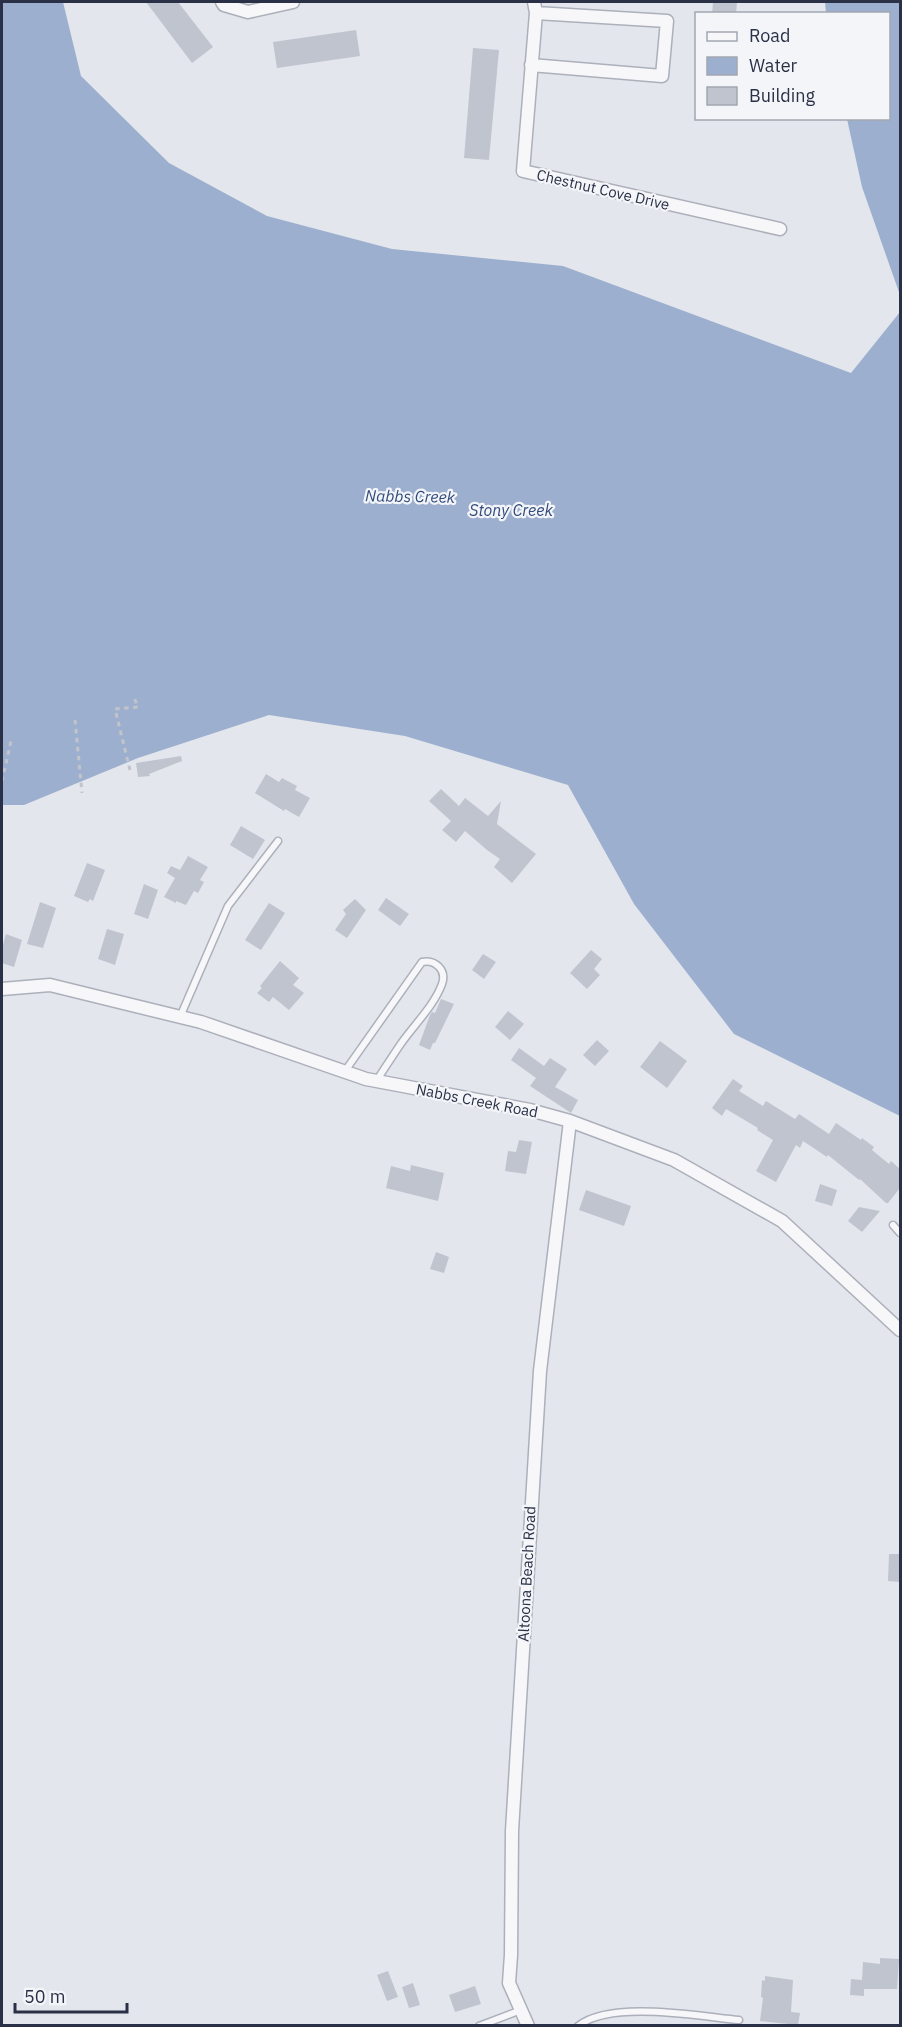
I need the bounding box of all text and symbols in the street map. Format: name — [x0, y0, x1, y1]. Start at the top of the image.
legend — [695, 12, 890, 120]
text: Road — [749, 24, 790, 47]
text: Water — [749, 54, 798, 77]
text: Building — [749, 84, 816, 107]
street label: Chestnut Cove Drive — [535, 165, 671, 214]
water label: Nabbs Creek — [365, 485, 456, 507]
water label: Stony Creek — [469, 500, 553, 520]
street label: Nabbs Creek Road — [414, 1079, 540, 1122]
street label: Altoona Beach Road — [513, 1506, 540, 1642]
scale bar — [15, 1976, 128, 2014]
text: 50 m — [24, 1985, 66, 2008]

